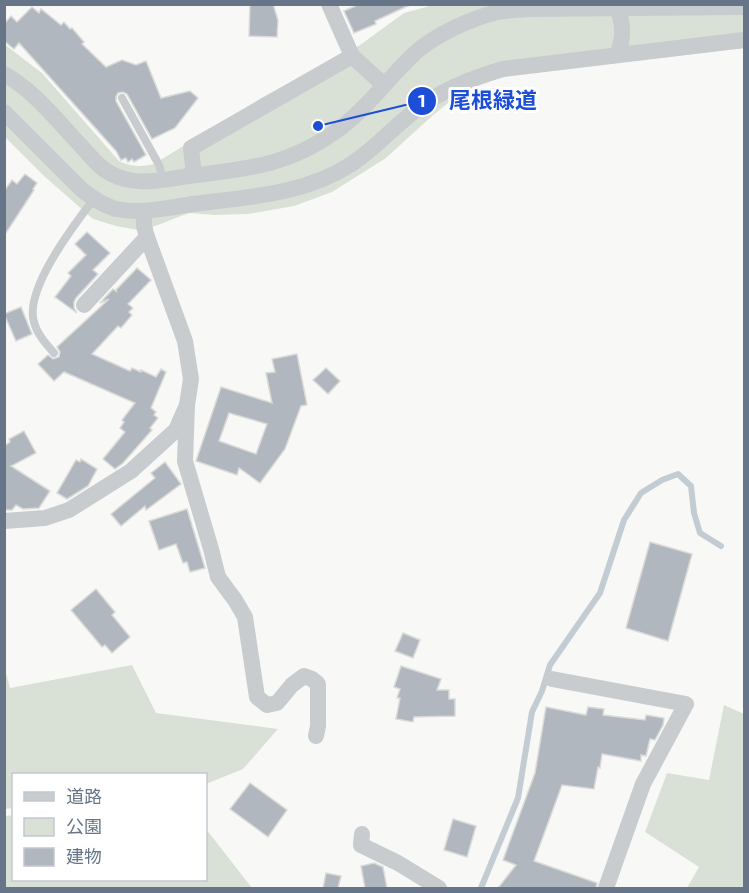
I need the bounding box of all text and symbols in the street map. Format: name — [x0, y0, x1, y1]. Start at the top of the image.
callout: 尾根緑道 — [407, 81, 549, 121]
text: 尾根緑道 — [449, 86, 537, 112]
text: 1 — [418, 89, 426, 111]
legend — [12, 773, 207, 881]
text: 道路 — [66, 785, 102, 807]
text: 公園 — [66, 815, 102, 837]
text: 建物 — [66, 845, 102, 867]

